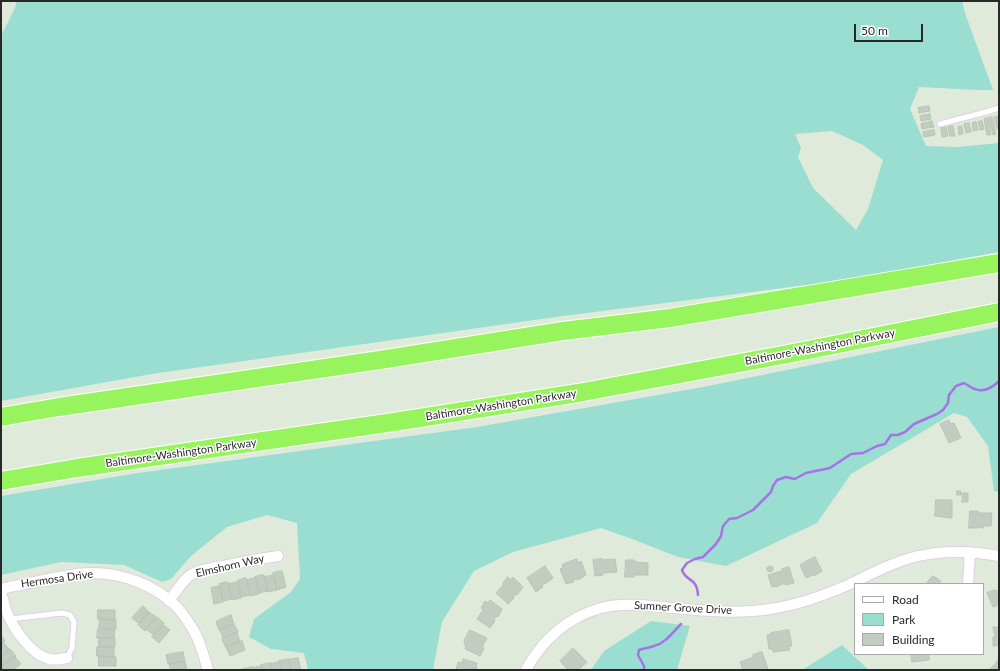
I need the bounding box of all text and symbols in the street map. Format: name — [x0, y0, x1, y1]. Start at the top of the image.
scale bar — [856, 16, 925, 42]
text: 50 m — [861, 23, 888, 38]
street label: Baltimore-Washington Parkway — [744, 326, 896, 368]
street label: Baltimore-Washington Parkway — [425, 387, 577, 423]
street label: Baltimore-Washington Parkway — [105, 436, 257, 470]
street label: Elmshorn Way — [195, 552, 265, 580]
street label: Hermosa Drive — [20, 567, 94, 591]
legend — [854, 583, 984, 655]
text: Road — [892, 592, 919, 607]
street label: Sumner Grove Drive — [634, 599, 732, 617]
text: Park — [892, 612, 915, 627]
text: Building — [892, 632, 935, 647]

